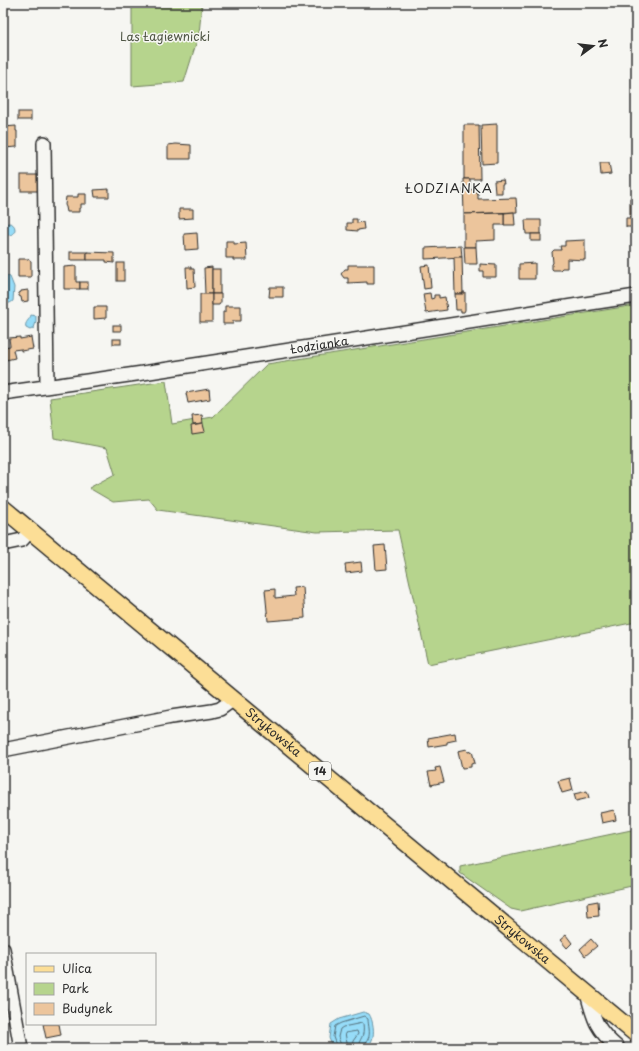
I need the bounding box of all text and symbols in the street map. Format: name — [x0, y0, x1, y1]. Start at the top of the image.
north arrow — [573, 26, 613, 66]
park label: Las Łagiewnicki — [120, 27, 210, 45]
text: N — [594, 37, 613, 50]
district label: ŁODZIANKA — [404, 178, 493, 197]
street label: Łodzianka — [288, 331, 350, 358]
street label: Strykowska — [242, 703, 306, 761]
road number: 14 — [309, 762, 331, 780]
street label: Strykowska — [491, 910, 555, 968]
legend — [26, 953, 156, 1025]
text: Ulica — [62, 959, 92, 977]
text: Park — [62, 979, 89, 997]
text: Budynek — [62, 999, 112, 1017]

